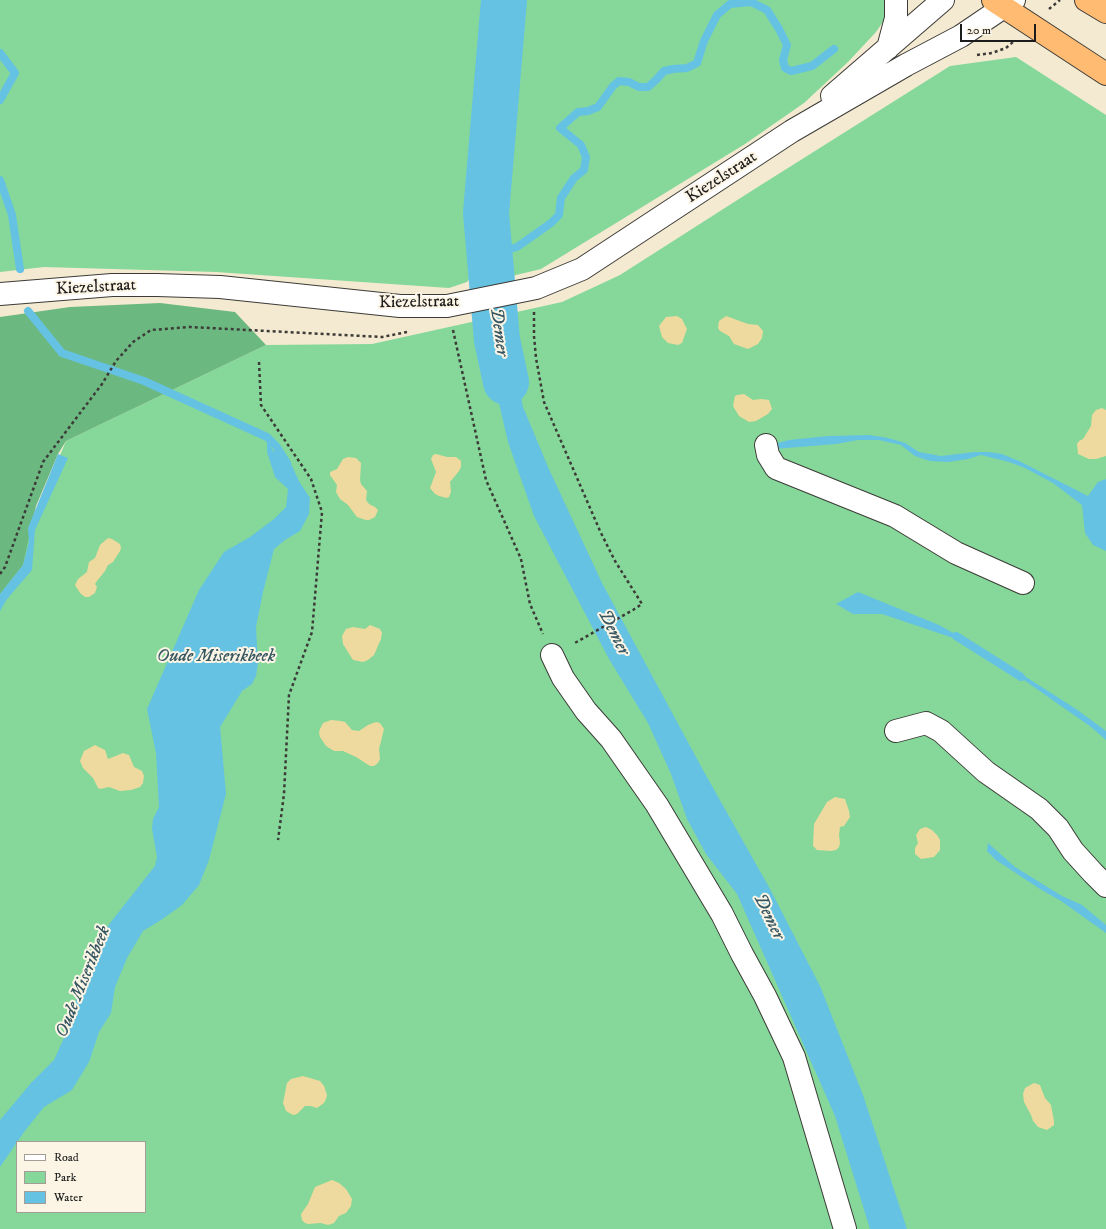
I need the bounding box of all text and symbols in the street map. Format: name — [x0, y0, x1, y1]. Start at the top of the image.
scale bar — [962, 16, 1038, 42]
text: 20 m — [967, 23, 991, 38]
street label: Kiezelstraat — [683, 148, 761, 208]
street label: Kiezelstraat — [55, 276, 137, 300]
street label: Kiezelstraat — [379, 292, 459, 314]
water label: Demer — [484, 306, 512, 358]
water label: Demer — [592, 606, 634, 660]
water label: Oude Miserikbeek — [157, 646, 275, 668]
water label: Demer — [748, 890, 788, 944]
water label: Oude Miserikbeek — [52, 923, 116, 1041]
legend — [16, 1141, 146, 1213]
text: Road — [54, 1150, 79, 1165]
text: Park — [54, 1170, 76, 1185]
text: Water — [54, 1190, 83, 1205]

